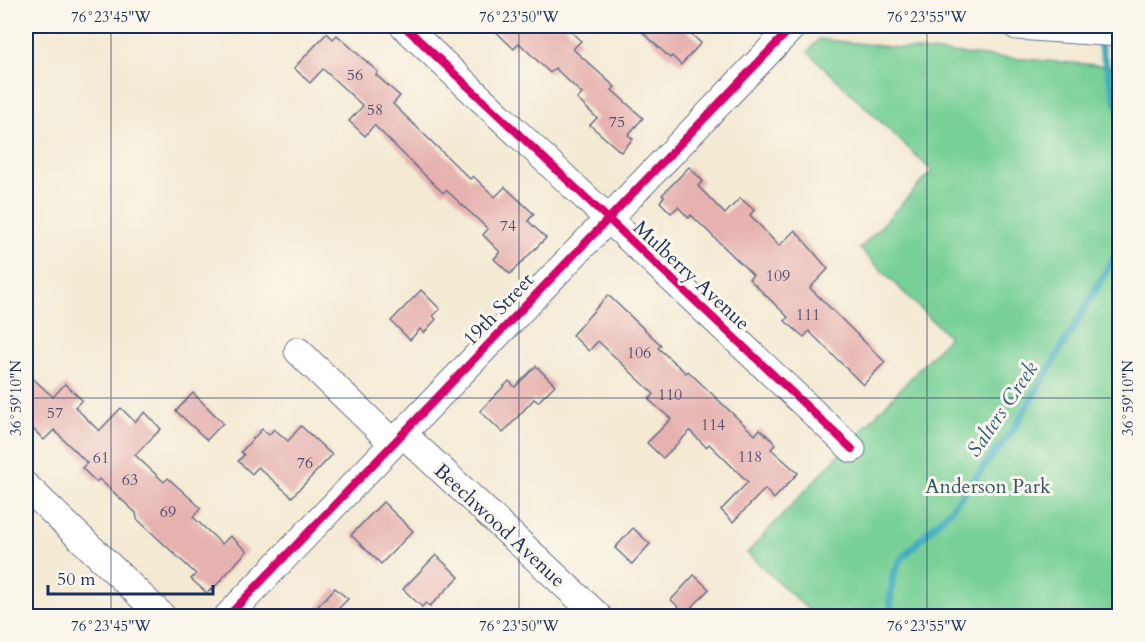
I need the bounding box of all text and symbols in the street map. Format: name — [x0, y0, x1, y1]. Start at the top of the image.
text: 76°23'45"W — [71, 7, 151, 27]
text: 76°23'50"W — [479, 7, 559, 27]
text: 76°23'55"W — [887, 7, 967, 27]
house number: 56 — [347, 64, 363, 86]
house number: 58 — [367, 99, 383, 121]
house number: 75 — [609, 111, 625, 133]
street label: Mulberry Avenue — [628, 214, 756, 336]
house number: 74 — [500, 215, 516, 237]
house number: 109 — [766, 265, 790, 287]
street label: 19th Street — [457, 267, 540, 352]
house number: 111 — [796, 304, 820, 326]
house number: 106 — [627, 342, 651, 364]
water label: Salters Creek — [960, 355, 1045, 463]
text: 36°59'10"N — [6, 360, 26, 436]
text: 36°59'10"N — [1118, 360, 1138, 436]
house number: 110 — [658, 384, 682, 406]
house number: 57 — [47, 402, 63, 424]
house number: 114 — [701, 414, 725, 436]
house number: 118 — [738, 446, 762, 468]
house number: 61 — [93, 447, 109, 469]
house number: 76 — [297, 452, 313, 474]
street label: Beechwood Avenue — [428, 457, 571, 593]
house number: 63 — [122, 469, 138, 491]
park label: Anderson Park — [925, 473, 1051, 500]
house number: 69 — [160, 501, 176, 523]
scale bar — [48, 558, 213, 596]
text: 50 m — [57, 567, 96, 592]
text: 76°23'45"W — [71, 616, 151, 636]
text: 76°23'50"W — [479, 616, 559, 636]
text: 76°23'55"W — [887, 616, 967, 636]

